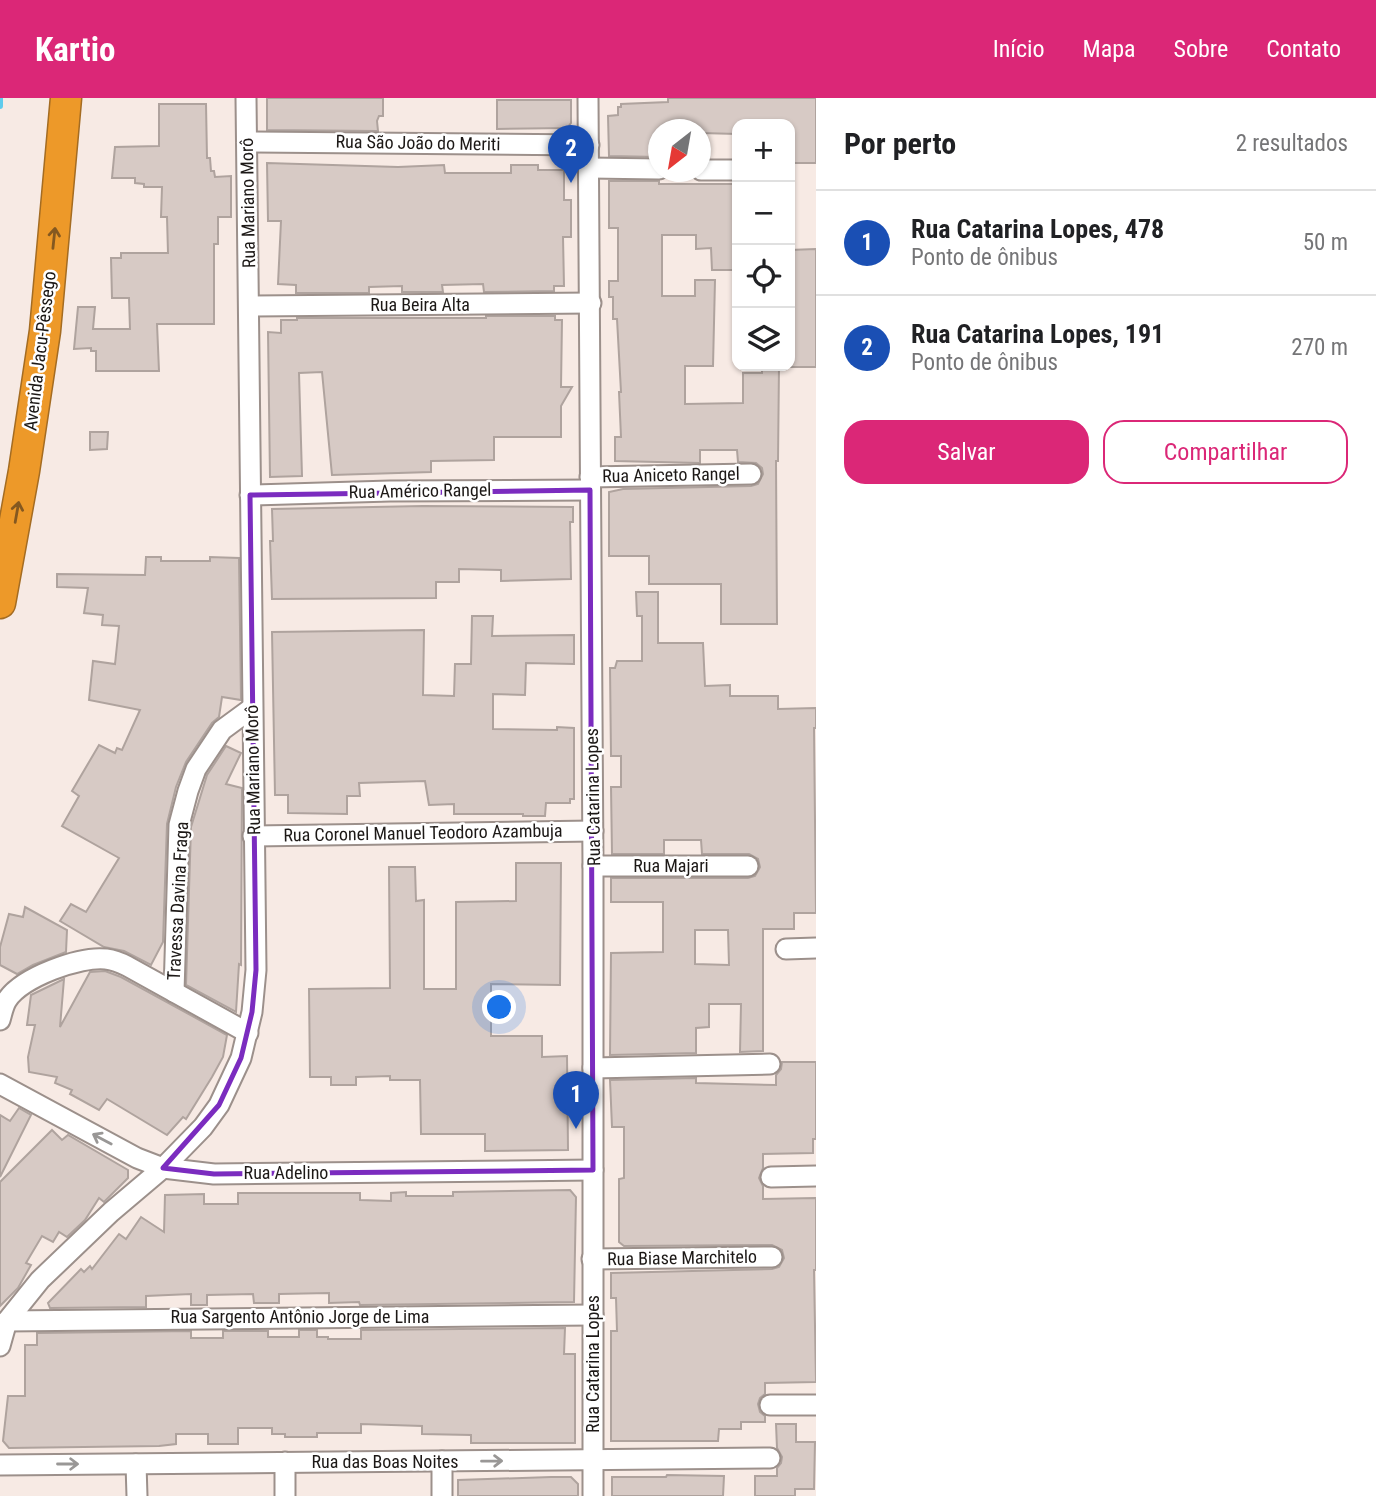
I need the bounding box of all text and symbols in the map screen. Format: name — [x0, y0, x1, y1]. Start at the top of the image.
text: Kartio — [35, 30, 115, 69]
text: Início — [993, 35, 1045, 63]
text: Mapa — [1083, 35, 1136, 63]
text: Sobre — [1174, 35, 1228, 63]
text: Contato — [1266, 35, 1341, 63]
north arrow — [648, 119, 711, 182]
map controls — [732, 119, 795, 371]
button: + — [732, 119, 795, 182]
pin: 2 — [548, 125, 594, 183]
text: Por perto — [844, 126, 956, 161]
text: 2 resultados — [1236, 130, 1348, 157]
street label: Rua São João do Meriti — [335, 131, 501, 154]
street label: Rua Mariano Morô — [236, 138, 259, 268]
button: − — [732, 182, 795, 245]
text: Rua Catarina Lopes, 478 — [911, 214, 1164, 244]
one-way arrow — [48, 227, 61, 250]
text: 1 — [861, 229, 873, 256]
text: 50 m — [1303, 229, 1348, 256]
text: Ponto de ônibus — [911, 244, 1058, 271]
button: locate — [732, 245, 795, 308]
street label: Avenida Jacu-Pêssego — [19, 270, 60, 432]
street label: Rua Beira Alta — [370, 294, 470, 315]
button: layers — [732, 308, 795, 371]
text: Rua Catarina Lopes, 191 — [911, 319, 1164, 349]
text: 2 — [861, 334, 873, 361]
text: 270 m — [1291, 334, 1348, 361]
text: Ponto de ônibus — [911, 349, 1058, 376]
button: Salvar — [844, 420, 1089, 484]
button: Compartilhar — [1103, 420, 1348, 484]
street label: Rua Aniceto Rangel — [602, 463, 740, 486]
street label: Rua Américo Rangel — [348, 479, 492, 502]
one-way arrow — [11, 501, 24, 524]
street label: Rua Mariano Morô — [241, 705, 264, 835]
street label: Rua Catarina Lopes — [581, 728, 604, 866]
street label: Rua Coronel Manuel Teodoro Azambuja — [283, 820, 563, 845]
street label: Travessa Davina Fraga — [163, 821, 192, 981]
street label: Rua Majari — [633, 855, 709, 876]
your location — [482, 990, 516, 1024]
pin: 1 — [553, 1071, 599, 1129]
one-way arrow — [92, 1132, 112, 1146]
street label: Rua Adelino — [244, 1162, 328, 1183]
street label: Rua Biase Marchitelo — [607, 1246, 757, 1269]
street label: Rua Catarina Lopes — [582, 1295, 603, 1433]
street label: Rua Sargento Antônio Jorge de Lima — [171, 1306, 429, 1327]
street label: Rua das Boas Noites — [311, 1451, 459, 1472]
one-way arrow — [480, 1454, 503, 1468]
one-way arrow — [56, 1457, 79, 1471]

